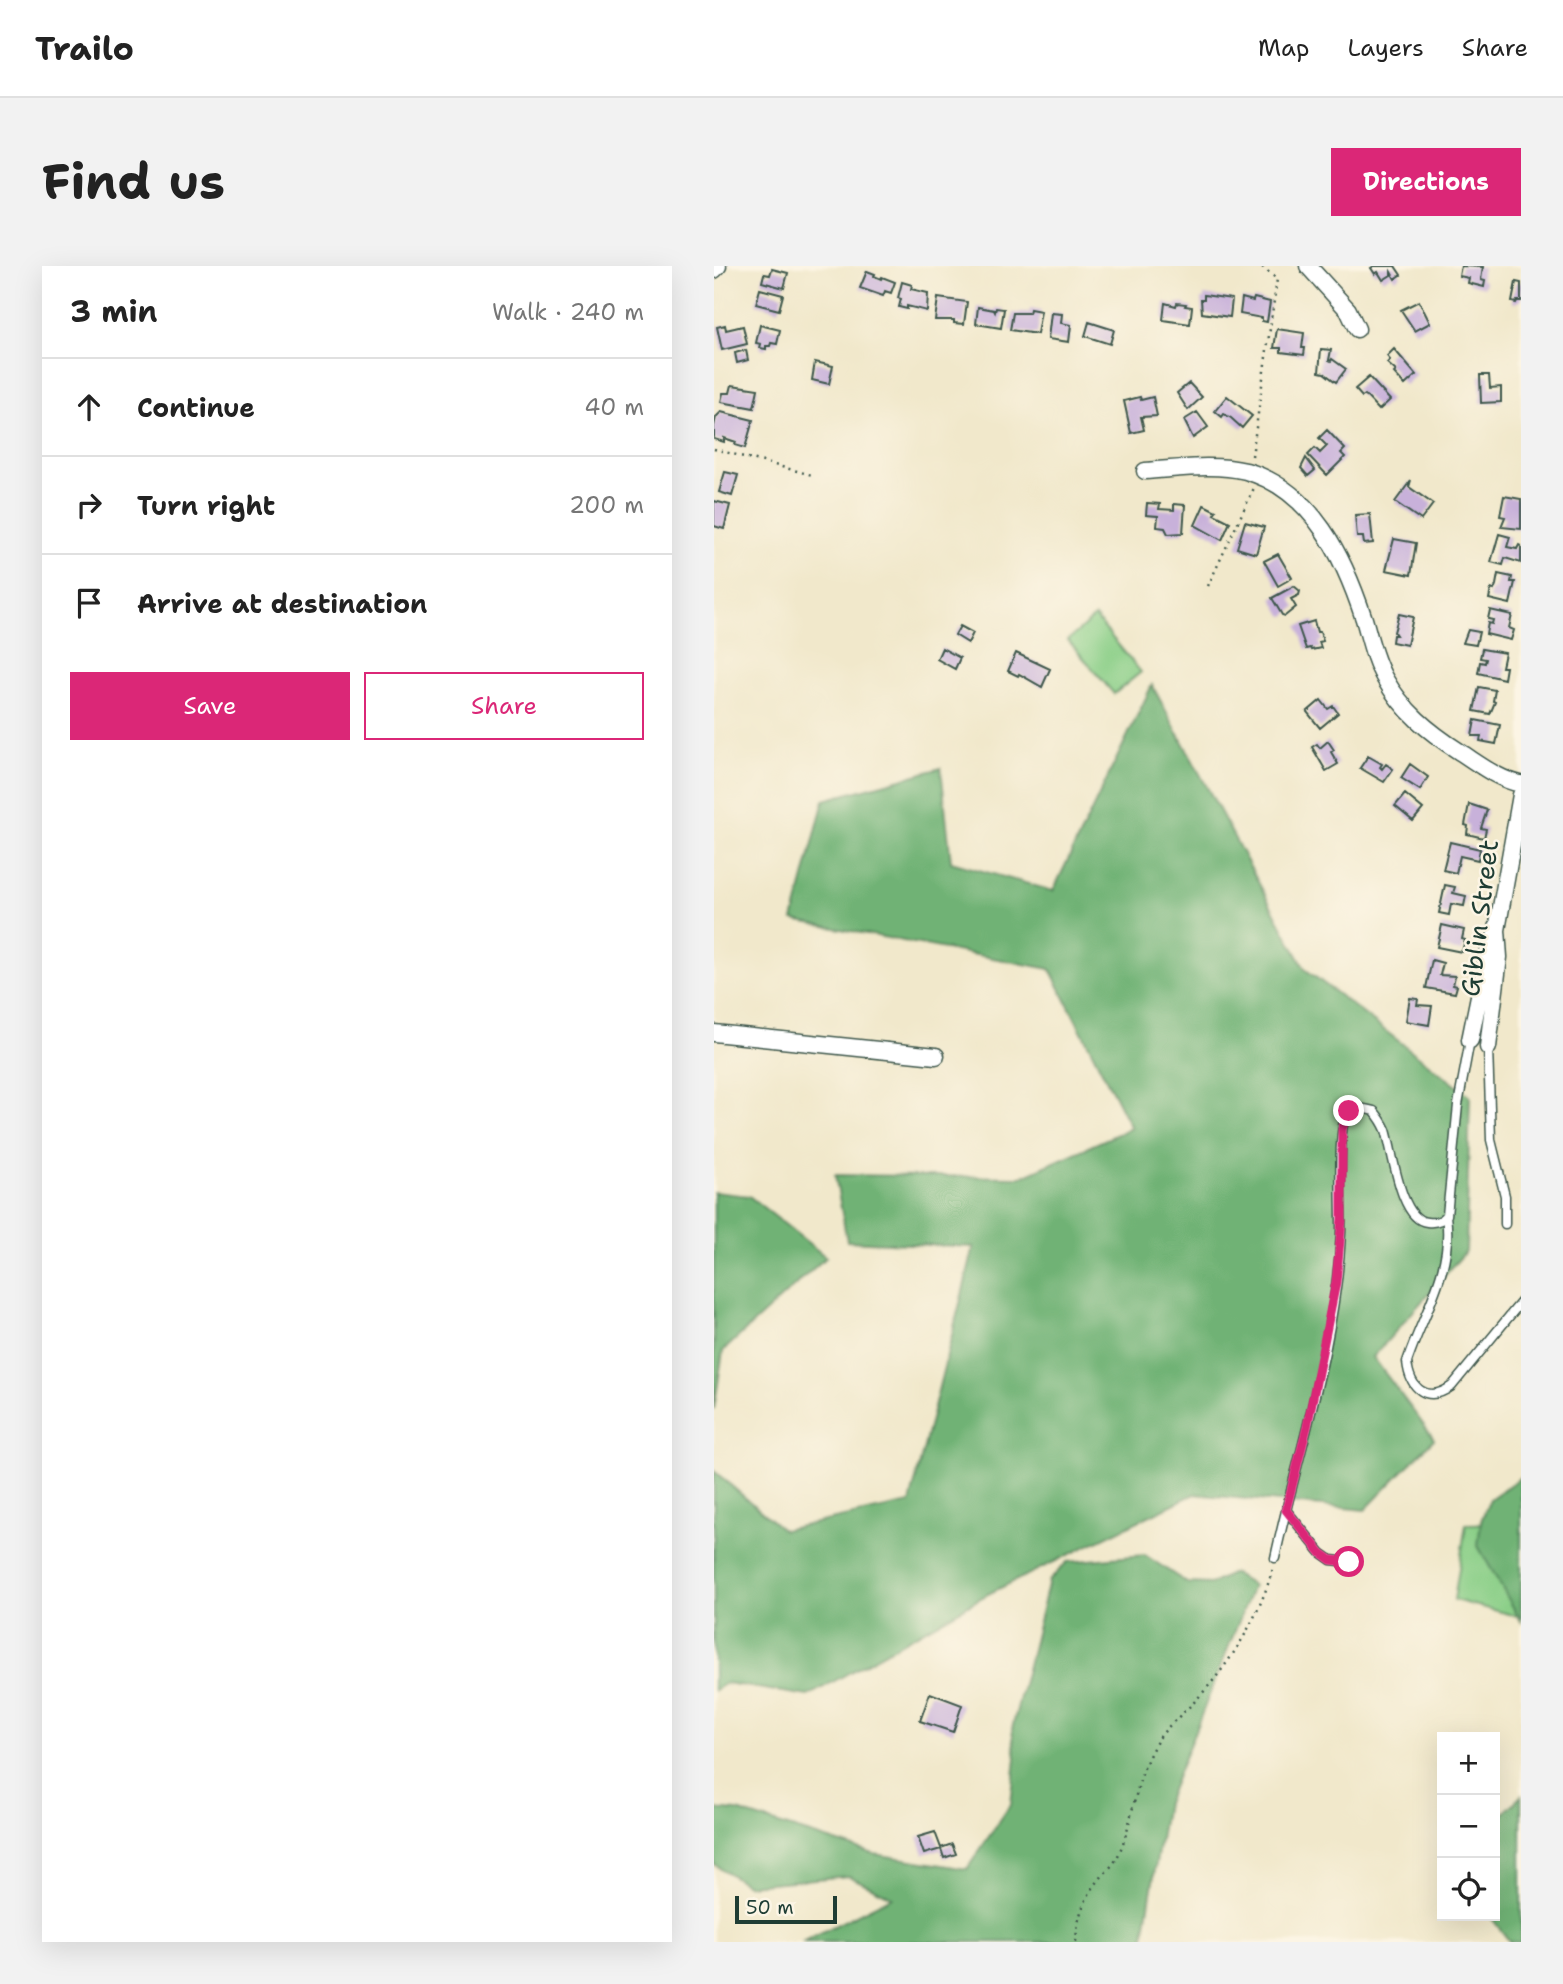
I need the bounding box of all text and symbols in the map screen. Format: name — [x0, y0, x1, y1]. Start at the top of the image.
text: Trailo — [35, 26, 134, 71]
text: Map — [1258, 32, 1309, 64]
text: Layers — [1347, 32, 1424, 64]
text: Share — [1462, 32, 1528, 64]
button: Directions — [1331, 148, 1521, 216]
text: Find us — [42, 149, 225, 215]
text: 3 min — [70, 291, 157, 332]
text: Walk · 240 m — [492, 297, 644, 327]
icon: ahead — [70, 388, 108, 426]
text: Continue — [137, 390, 255, 425]
text: 40 m — [584, 392, 644, 422]
icon: right — [70, 486, 108, 524]
text: Turn right — [137, 488, 275, 523]
text: 200 m — [569, 490, 644, 520]
icon: arrive — [70, 584, 108, 622]
text: Arrive at destination — [137, 586, 427, 621]
button: Save — [70, 672, 350, 740]
button: Share — [364, 672, 644, 740]
street label: Giblin Street — [1452, 838, 1506, 998]
route end — [1333, 1095, 1364, 1126]
route start — [1333, 1546, 1364, 1577]
map controls — [1437, 1732, 1500, 1921]
button: + — [1437, 1732, 1500, 1795]
button: − — [1437, 1795, 1500, 1858]
button: locate — [1437, 1858, 1500, 1921]
scale bar — [735, 1893, 836, 1925]
text: 50 m — [746, 1895, 794, 1920]

